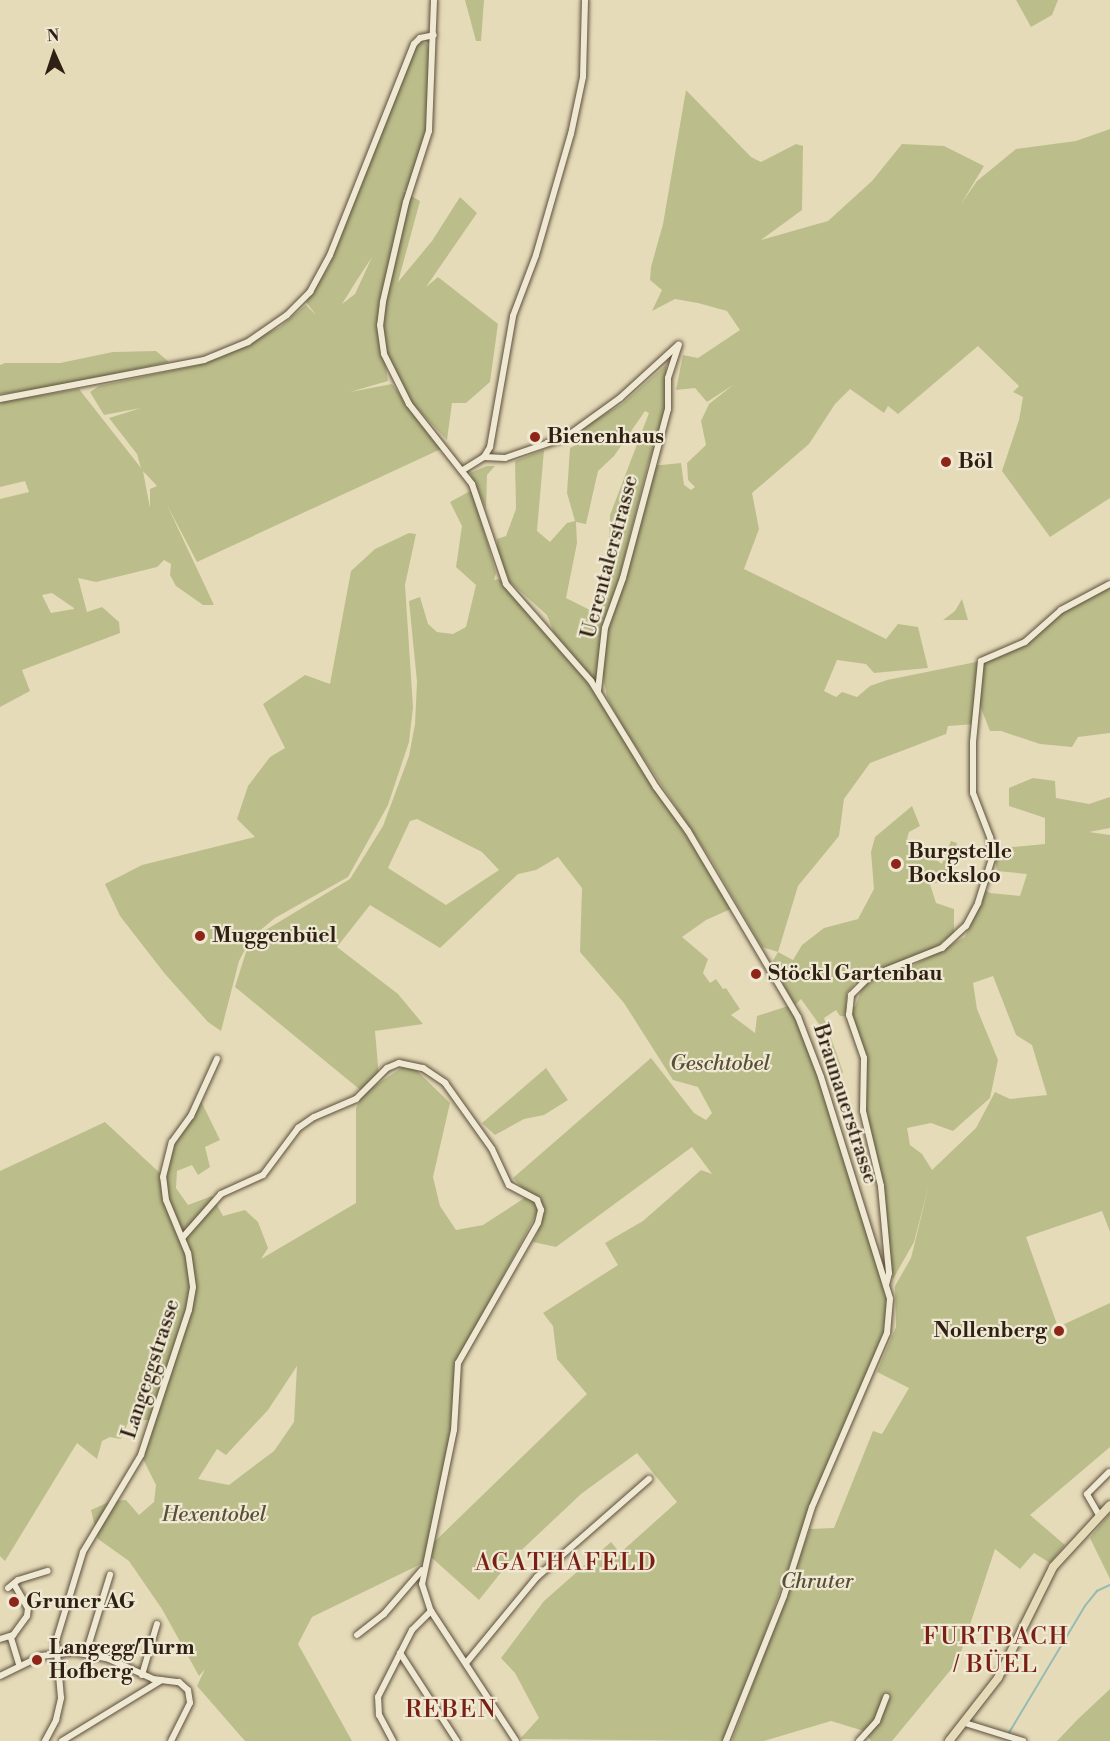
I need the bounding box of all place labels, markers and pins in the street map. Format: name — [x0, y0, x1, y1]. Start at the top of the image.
place label: Bienenhaus — [547, 424, 664, 450]
marker: Bienenhaus — [528, 430, 542, 444]
place label: Böl — [958, 449, 993, 475]
marker: Böl — [939, 455, 953, 469]
place label: Burgstelle Bocksloo — [908, 839, 1012, 889]
marker: Burgstelle Bocksloo — [889, 857, 903, 871]
place label: Muggenbüel — [212, 923, 337, 949]
marker: Muggenbüel — [193, 929, 207, 943]
place label: Stöckl Gartenbau — [768, 961, 942, 987]
marker: Stöckl Gartenbau — [749, 967, 763, 981]
place label: Nollenberg — [934, 1318, 1047, 1344]
marker: Nollenberg — [1052, 1324, 1066, 1338]
place label: Gruner AG — [26, 1589, 135, 1615]
marker: Gruner AG — [7, 1595, 21, 1609]
place label: Langegg/Turm Hofberg — [49, 1635, 195, 1685]
marker: Langegg/Turm Hofberg — [30, 1653, 44, 1667]

